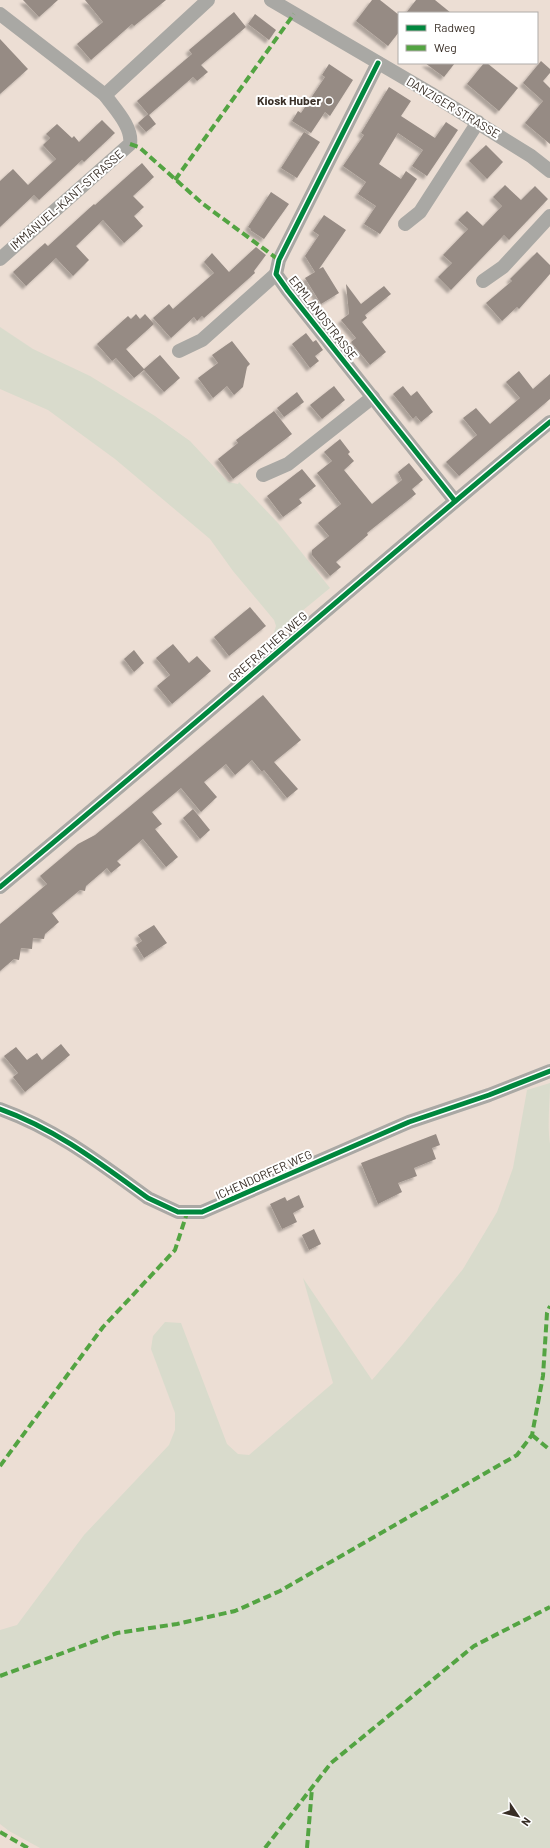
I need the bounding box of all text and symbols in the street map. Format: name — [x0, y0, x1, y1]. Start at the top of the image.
legend — [398, 12, 538, 64]
text: Radweg — [434, 20, 475, 34]
text: Weg — [434, 40, 457, 54]
street label: DANZIGER STRASSE — [404, 74, 503, 140]
place label: Kiosk Huber — [257, 93, 321, 107]
marker: Kiosk Huber — [324, 96, 334, 106]
street label: IMMANUEL-KANT-STRASSE — [7, 146, 126, 252]
street label: ERMLANDSTRASSE — [287, 273, 361, 362]
street label: GREFRATHER WEG — [225, 608, 310, 684]
street label: ICHENDORFER WEG — [213, 1146, 314, 1202]
north arrow — [498, 1796, 538, 1836]
text: N — [519, 1815, 534, 1829]

